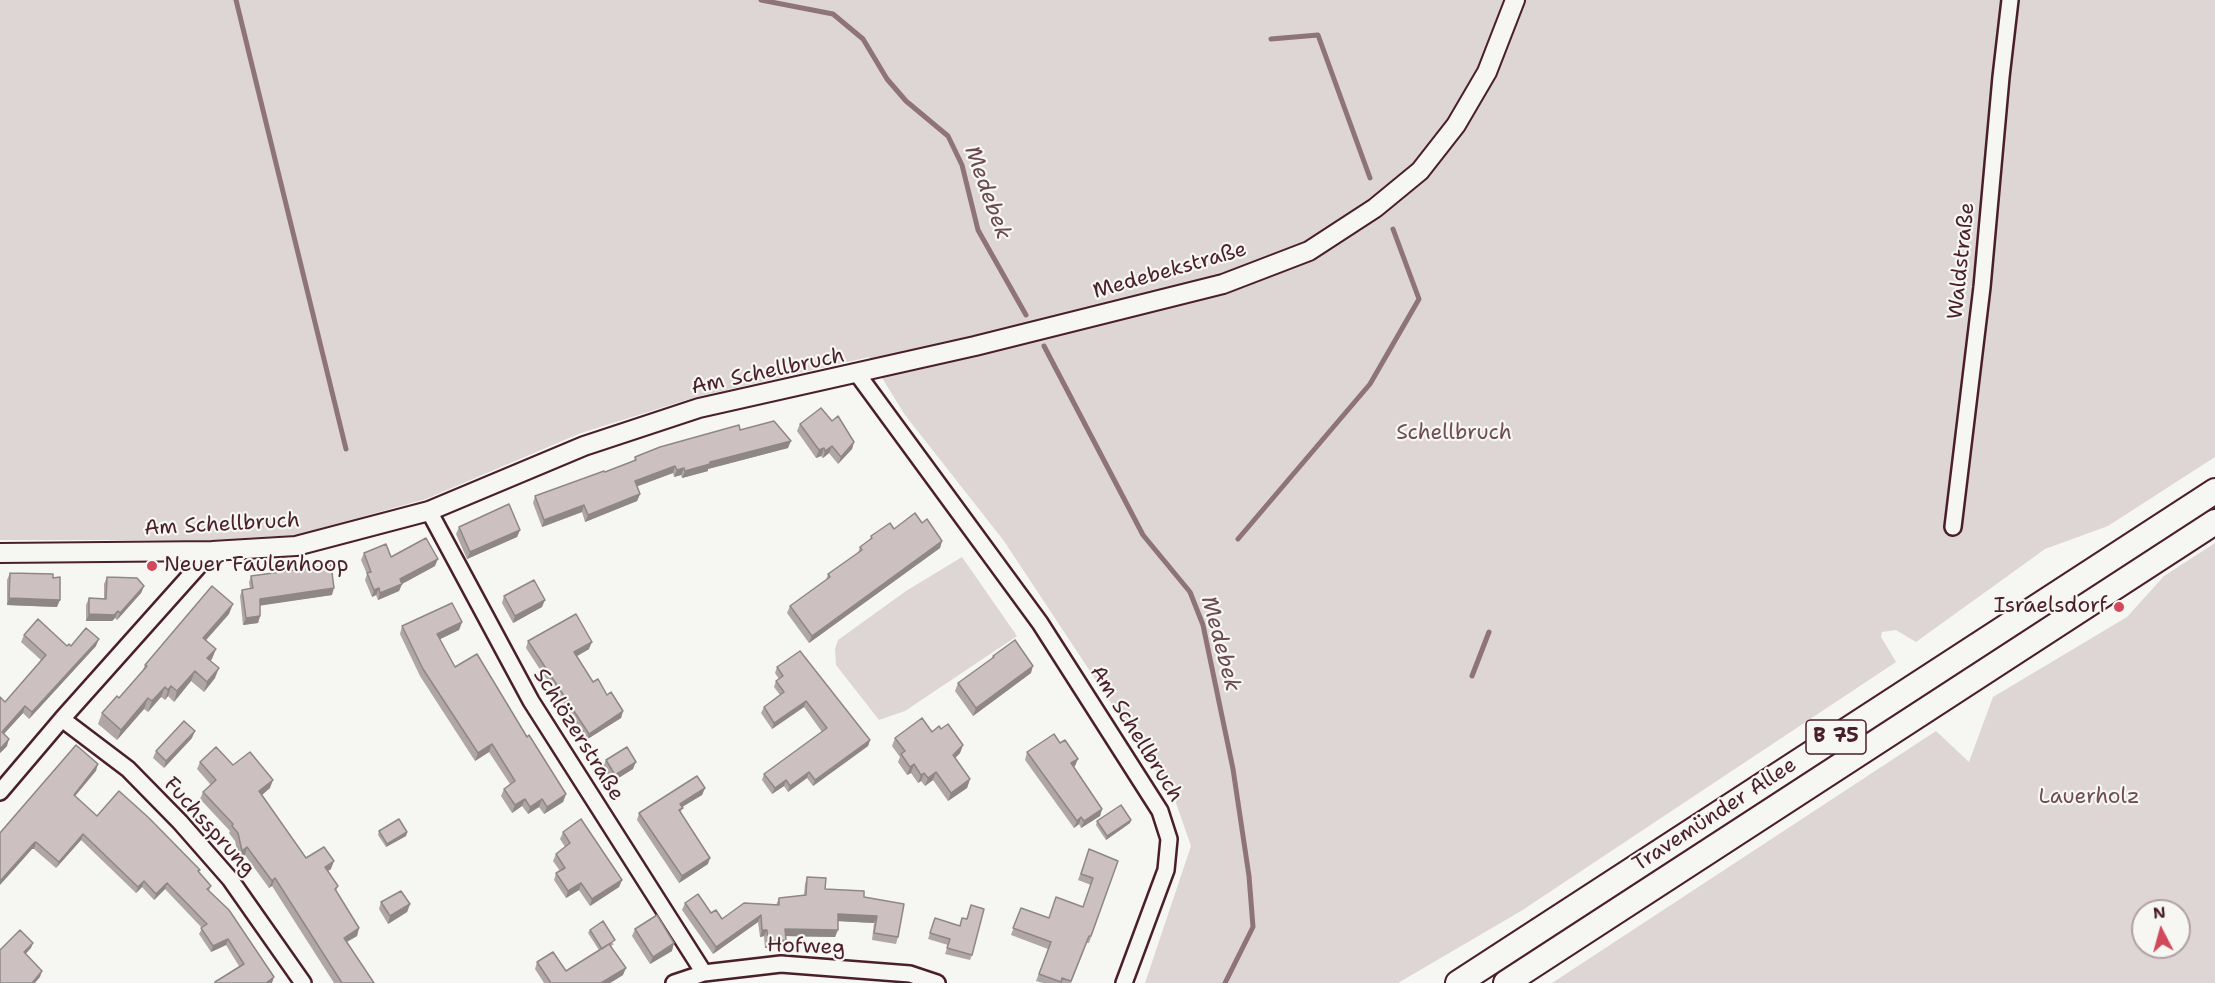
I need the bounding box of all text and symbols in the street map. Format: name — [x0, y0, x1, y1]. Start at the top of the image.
water label: Medebek — [958, 143, 1016, 243]
street label: Waldstraße — [1943, 201, 1981, 321]
street label: Medebekstraße — [1090, 237, 1250, 305]
street label: Am Schellbruch — [689, 343, 847, 401]
park label: Schellbruch — [1396, 421, 1512, 447]
street label: Am Schellbruch — [143, 508, 301, 542]
place label: Neuer Faulenhoop — [164, 553, 348, 579]
marker: Neuer Faulenhoop — [145, 559, 159, 573]
water label: Medebek — [1195, 593, 1245, 695]
place label: Israelsdorf — [1994, 594, 2107, 620]
marker: Israelsdorf — [2112, 600, 2126, 614]
street label: Am Schellbruch — [1084, 661, 1188, 807]
street label: Schlözerstraße — [527, 664, 629, 806]
road number: B 75 — [1806, 720, 1866, 754]
street label: Travemünder Allee — [1628, 753, 1802, 877]
street label: Fuchssprung — [158, 772, 260, 882]
park label: Lauerholz — [2039, 785, 2139, 811]
north arrow — [2131, 899, 2191, 959]
text: N — [2152, 901, 2167, 924]
street label: Hofweg — [767, 933, 845, 961]

